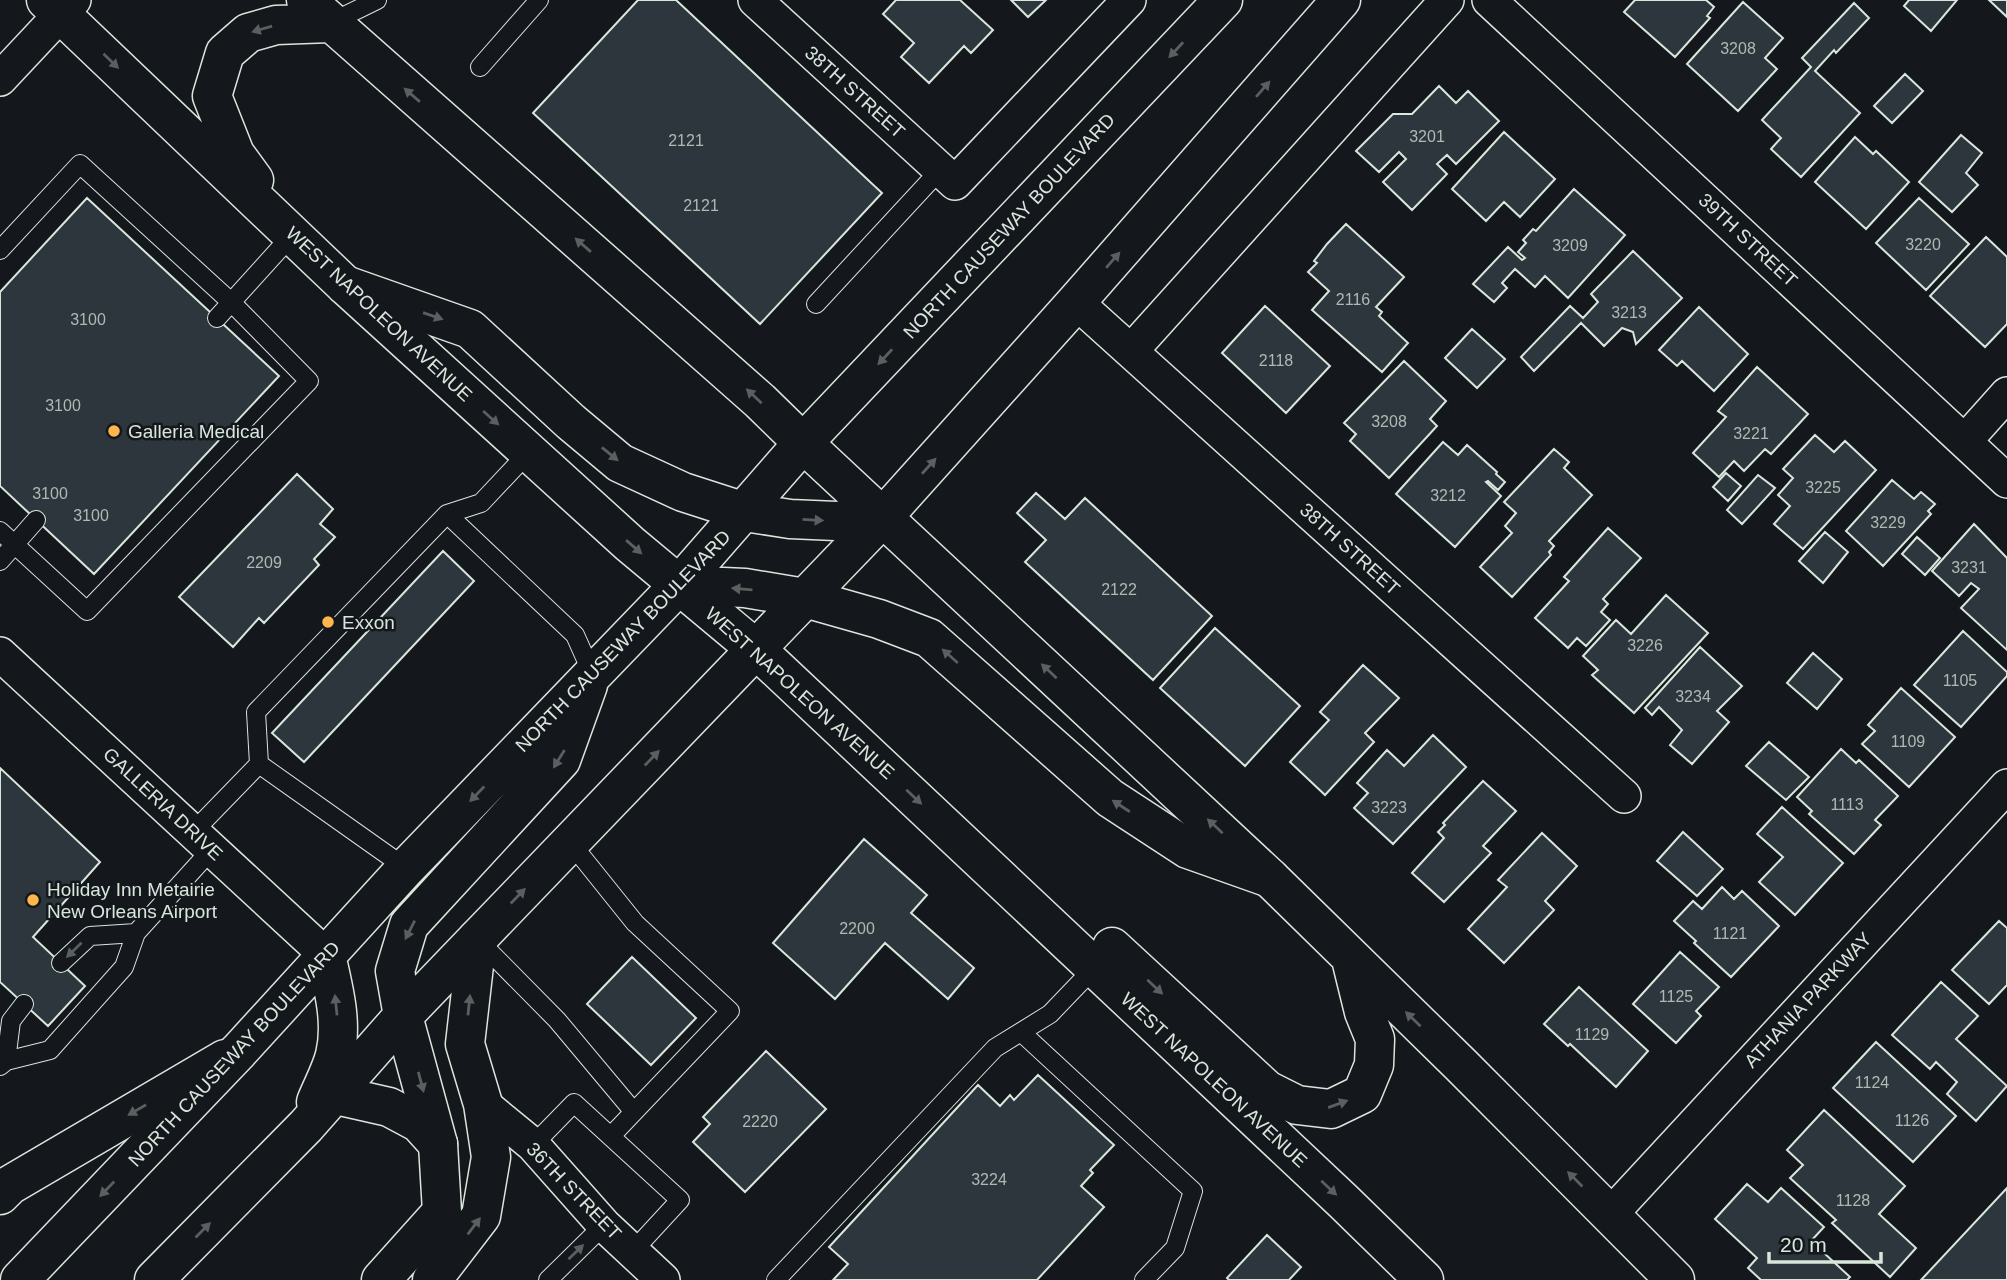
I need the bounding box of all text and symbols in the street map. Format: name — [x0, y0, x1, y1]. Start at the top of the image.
one-way arrow — [252, 24, 273, 34]
house number: 3208 — [1720, 40, 1756, 57]
one-way arrow — [1168, 41, 1185, 58]
street label: 38TH STREET — [801, 42, 909, 142]
one-way arrow — [102, 53, 119, 69]
one-way arrow — [1255, 80, 1271, 98]
one-way arrow — [404, 88, 421, 103]
street label: NORTH CAUSEWAY BOULEVARD — [899, 109, 1119, 343]
house number: 3201 — [1409, 128, 1445, 145]
house number: 2121 — [668, 132, 704, 149]
street label: 39TH STREET — [1695, 189, 1802, 291]
house number: 2121 — [683, 197, 719, 214]
street label: WEST NAPOLEON AVENUE — [282, 222, 476, 406]
house number: 3220 — [1905, 236, 1941, 253]
house number: 3209 — [1552, 237, 1588, 254]
one-way arrow — [575, 238, 592, 253]
one-way arrow — [1105, 251, 1121, 269]
house number: 2116 — [1336, 291, 1370, 308]
house number: 3213 — [1611, 304, 1647, 321]
house number: 3100 — [70, 311, 106, 328]
one-way arrow — [422, 311, 443, 322]
one-way arrow — [877, 348, 893, 366]
house number: 2118 — [1259, 352, 1293, 369]
one-way arrow — [746, 388, 763, 404]
house number: 3100 — [45, 397, 81, 414]
one-way arrow — [482, 409, 499, 425]
house number: 3208 — [1371, 413, 1407, 430]
place label: Galleria Medical — [128, 421, 264, 442]
marker: Galleria Medical — [106, 423, 122, 439]
house number: 3221 — [1733, 425, 1769, 442]
one-way arrow — [601, 447, 619, 462]
one-way arrow — [920, 458, 936, 475]
house number: 3225 — [1805, 479, 1841, 496]
house number: 3100 — [32, 485, 68, 502]
house number: 3212 — [1430, 487, 1466, 504]
street label: 38TH STREET — [1296, 499, 1404, 599]
house number: 3100 — [73, 507, 109, 524]
one-way arrow — [802, 514, 824, 525]
house number: 3229 — [1870, 514, 1906, 531]
street label: NORTH CAUSEWAY BOULEVARD — [511, 526, 735, 756]
one-way arrow — [625, 539, 643, 555]
house number: 2209 — [246, 554, 282, 571]
house number: 3231 — [1951, 559, 1987, 576]
house number: 2122 — [1101, 581, 1137, 598]
one-way arrow — [731, 583, 753, 594]
street label: WEST NAPOLEON AVENUE — [701, 603, 899, 783]
place label: Exxon — [342, 612, 395, 633]
marker: Exxon — [320, 614, 336, 630]
house number: 3226 — [1627, 637, 1663, 654]
one-way arrow — [941, 648, 959, 664]
one-way arrow — [1041, 664, 1058, 680]
house number: 1105 — [1943, 672, 1977, 689]
house number: 3234 — [1675, 688, 1711, 705]
house number: 1109 — [1891, 733, 1925, 750]
street label: GALLERIA DRIVE — [99, 743, 227, 865]
one-way arrow — [553, 750, 565, 769]
one-way arrow — [643, 750, 660, 767]
one-way arrow — [469, 785, 486, 802]
one-way arrow — [905, 789, 923, 805]
house number: 1113 — [1830, 796, 1864, 813]
one-way arrow — [1112, 799, 1131, 812]
house number: 3223 — [1371, 799, 1407, 816]
one-way arrow — [1207, 819, 1224, 835]
place label: Holiday Inn Metairie New Orleans Airport — [47, 879, 218, 922]
one-way arrow — [509, 888, 525, 905]
marker: Holiday Inn Metairie New Orleans Airport — [25, 892, 41, 908]
one-way arrow — [404, 920, 416, 940]
house number: 2200 — [839, 920, 875, 937]
house number: 1121 — [1713, 925, 1747, 942]
street label: ATHANIA PARKWAY — [1740, 928, 1876, 1072]
street label: NORTH CAUSEWAY BOULEVARD — [124, 937, 344, 1171]
one-way arrow — [66, 942, 83, 959]
one-way arrow — [1146, 979, 1164, 995]
street label: WEST NAPOLEON AVENUE — [1117, 988, 1311, 1172]
house number: 1125 — [1659, 988, 1693, 1005]
one-way arrow — [330, 993, 341, 1015]
one-way arrow — [464, 994, 475, 1016]
one-way arrow — [1405, 1010, 1422, 1027]
house number: 1129 — [1575, 1026, 1609, 1043]
one-way arrow — [417, 1072, 427, 1093]
house number: 1124 — [1855, 1074, 1889, 1091]
one-way arrow — [1327, 1098, 1348, 1109]
one-way arrow — [128, 1104, 147, 1116]
house number: 1126 — [1895, 1112, 1929, 1129]
house number: 2220 — [742, 1113, 778, 1130]
street label: 36TH STREET — [522, 1138, 626, 1244]
house number: 3224 — [971, 1171, 1007, 1188]
one-way arrow — [1566, 1171, 1583, 1188]
one-way arrow — [99, 1180, 115, 1197]
one-way arrow — [1321, 1180, 1338, 1197]
house number: 1128 — [1836, 1192, 1870, 1209]
one-way arrow — [466, 1217, 480, 1235]
scale bar — [1769, 1220, 1881, 1264]
one-way arrow — [194, 1223, 211, 1239]
text: 20 m — [1780, 1233, 1827, 1256]
one-way arrow — [567, 1245, 584, 1261]

